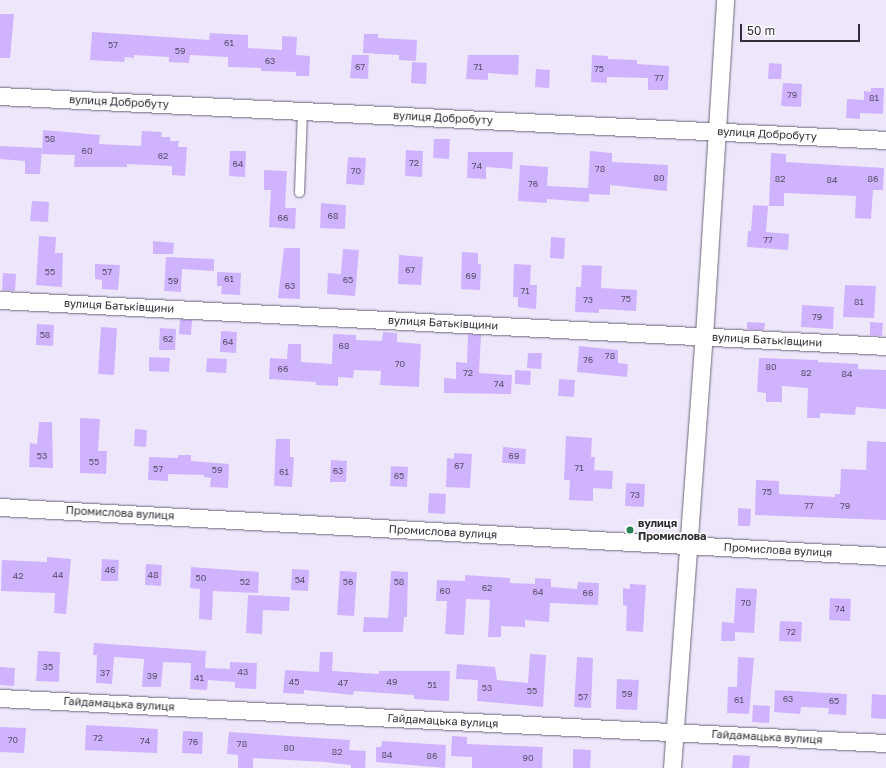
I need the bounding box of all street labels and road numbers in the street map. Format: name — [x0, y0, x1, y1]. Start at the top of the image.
street label: вулиця Добробуту — [69, 93, 169, 111]
street label: вулиця Добробуту — [393, 109, 493, 127]
street label: вулиця Добробуту — [717, 125, 817, 143]
street label: вулиця Батьківщини — [63, 297, 175, 315]
street label: вулиця Батьківщини — [387, 314, 499, 332]
street label: вулиця Батьківщини — [711, 331, 823, 349]
street label: Промислова вулиця — [65, 504, 175, 522]
street label: Промислова вулиця — [388, 523, 498, 541]
street label: Промислова вулиця — [723, 541, 833, 559]
street label: Гайдамацька вулиця — [63, 695, 175, 713]
street label: Гайдамацька вулиця — [387, 712, 499, 730]
street label: Гайдамацька вулиця — [711, 728, 823, 746]

